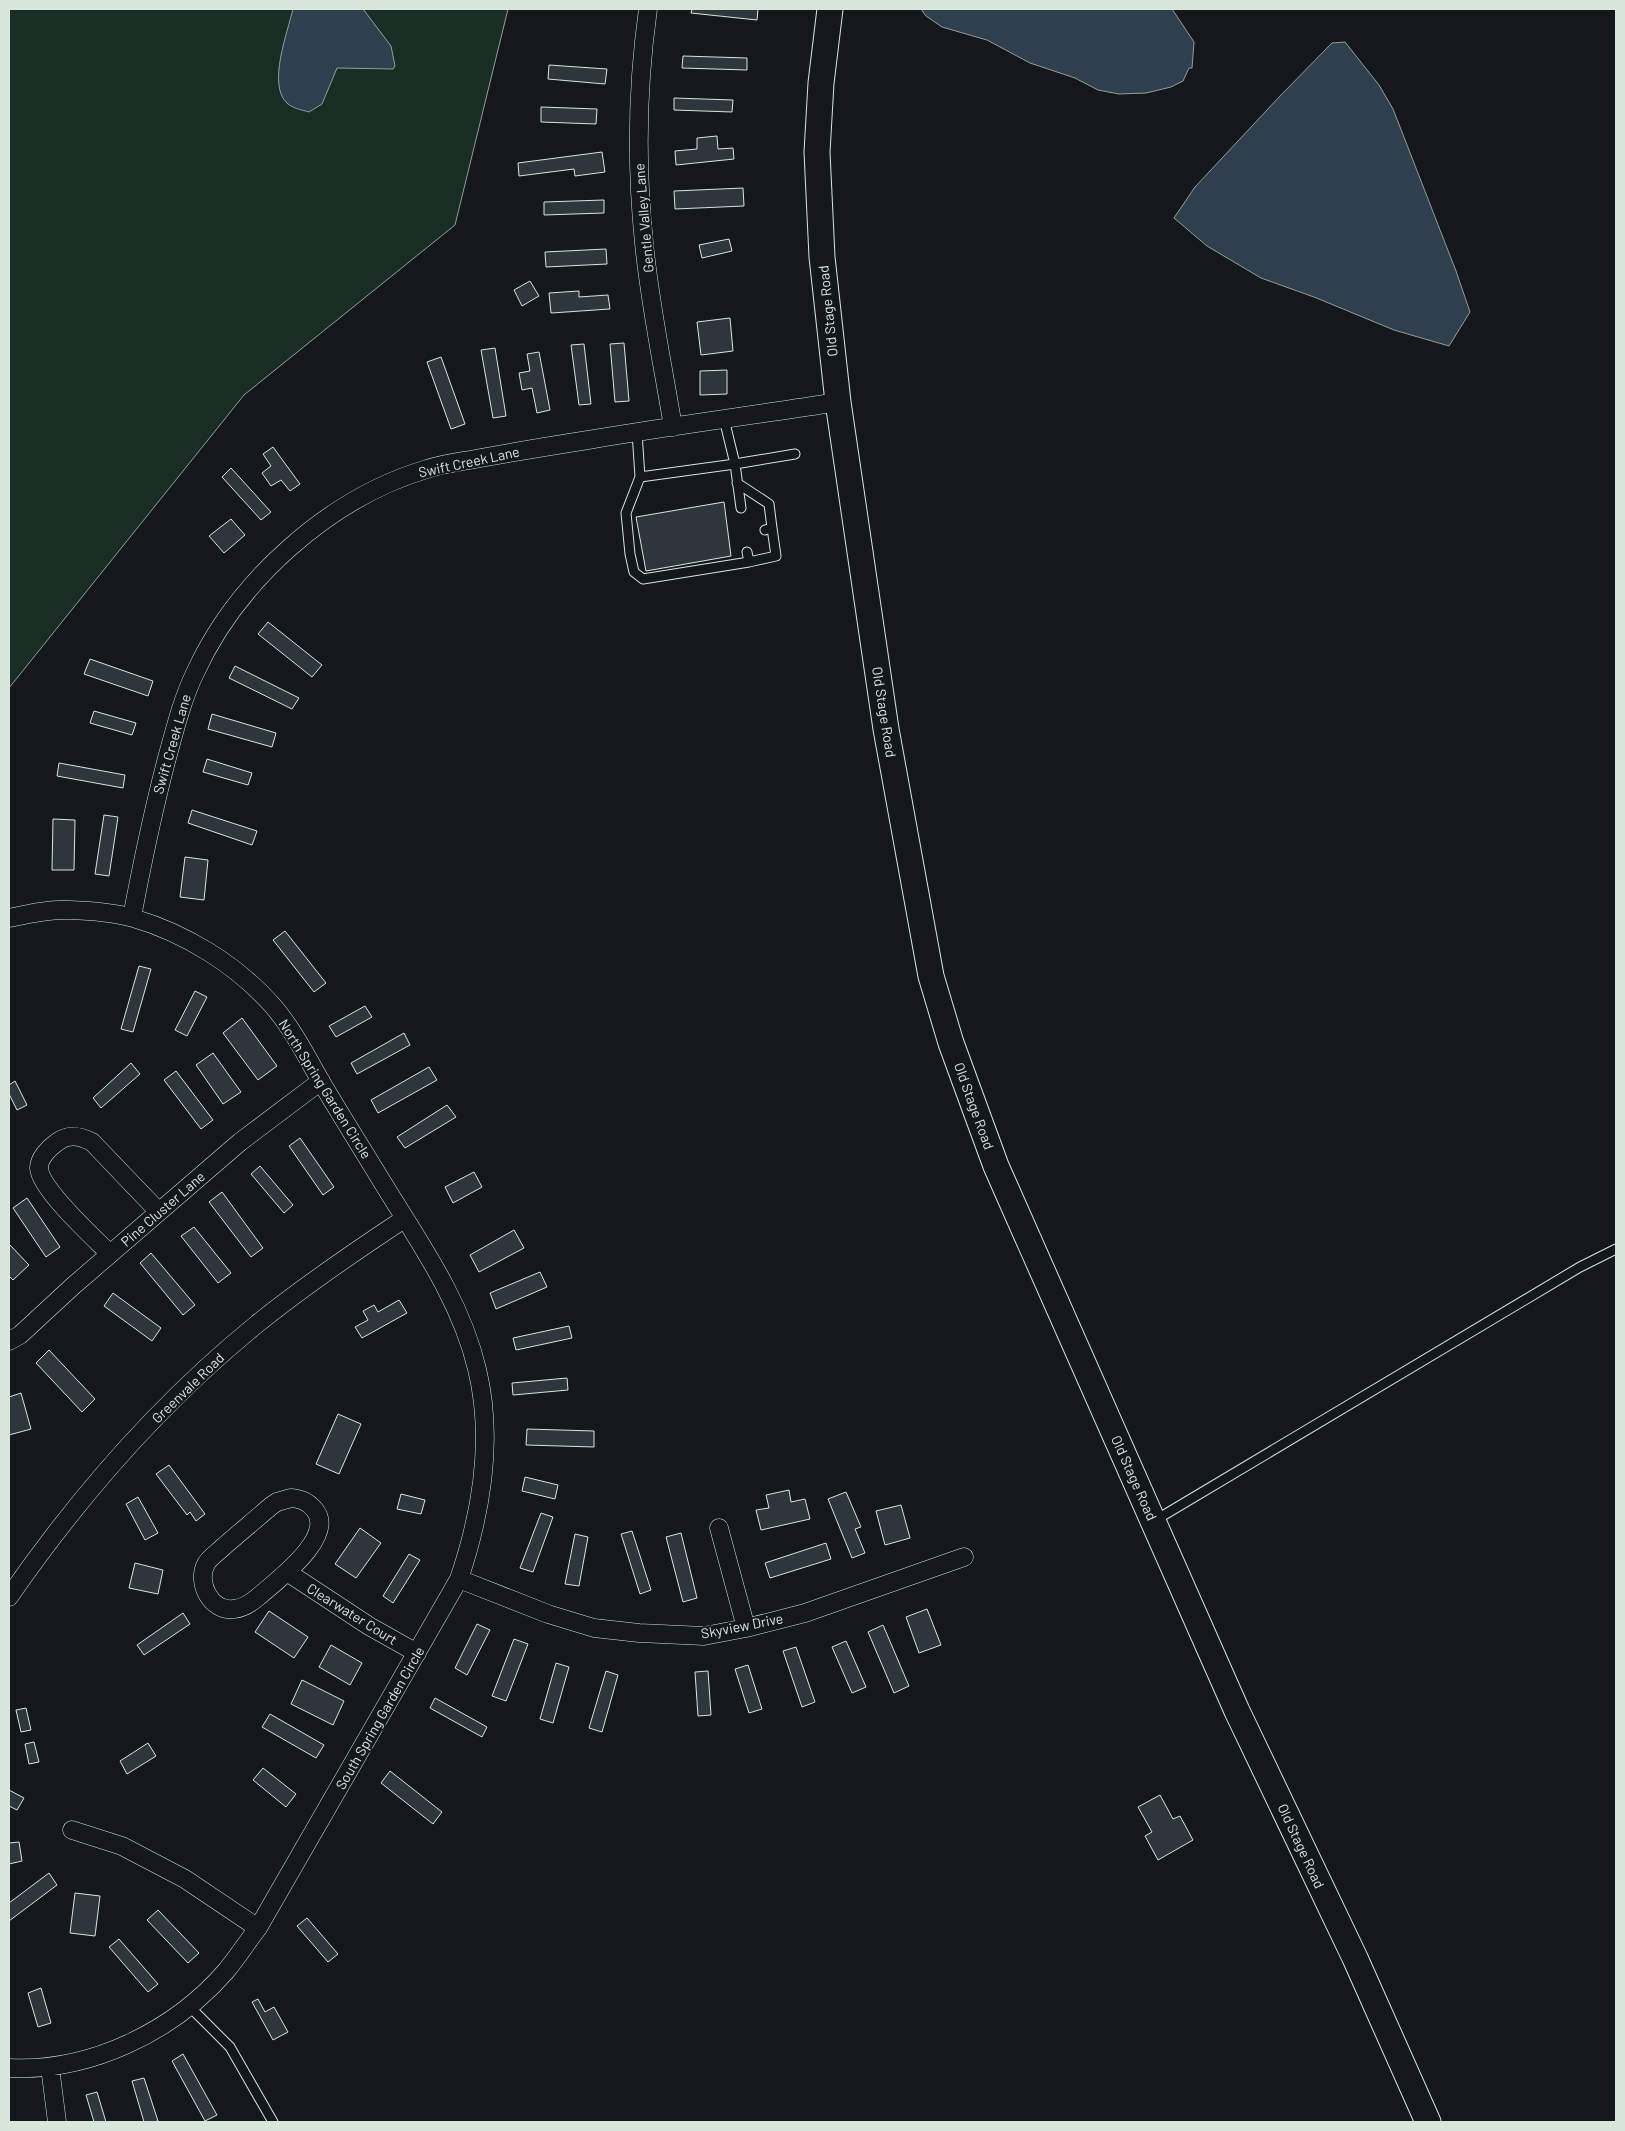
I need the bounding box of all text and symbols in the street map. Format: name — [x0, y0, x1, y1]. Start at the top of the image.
street label: Gentle Valley Lane — [630, 163, 657, 274]
street label: Old Stage Road — [814, 265, 841, 357]
street label: Swift Creek Lane — [417, 442, 521, 481]
street label: Old Stage Road — [869, 665, 900, 758]
street label: Swift Creek Lane — [149, 692, 194, 796]
street label: North Spring Garden Circle — [275, 1016, 375, 1162]
street label: Old Stage Road — [951, 1060, 998, 1152]
street label: Pine Cluster Lane — [117, 1168, 208, 1250]
street label: Greenvale Road — [148, 1349, 227, 1426]
street label: Old Stage Road — [1108, 1433, 1161, 1523]
street label: Clearwater Court — [304, 1579, 400, 1648]
street label: Skyview Drive — [699, 1609, 784, 1642]
street label: South Spring Garden Circle — [332, 1643, 428, 1792]
street label: Old Stage Road — [1274, 1801, 1328, 1891]

